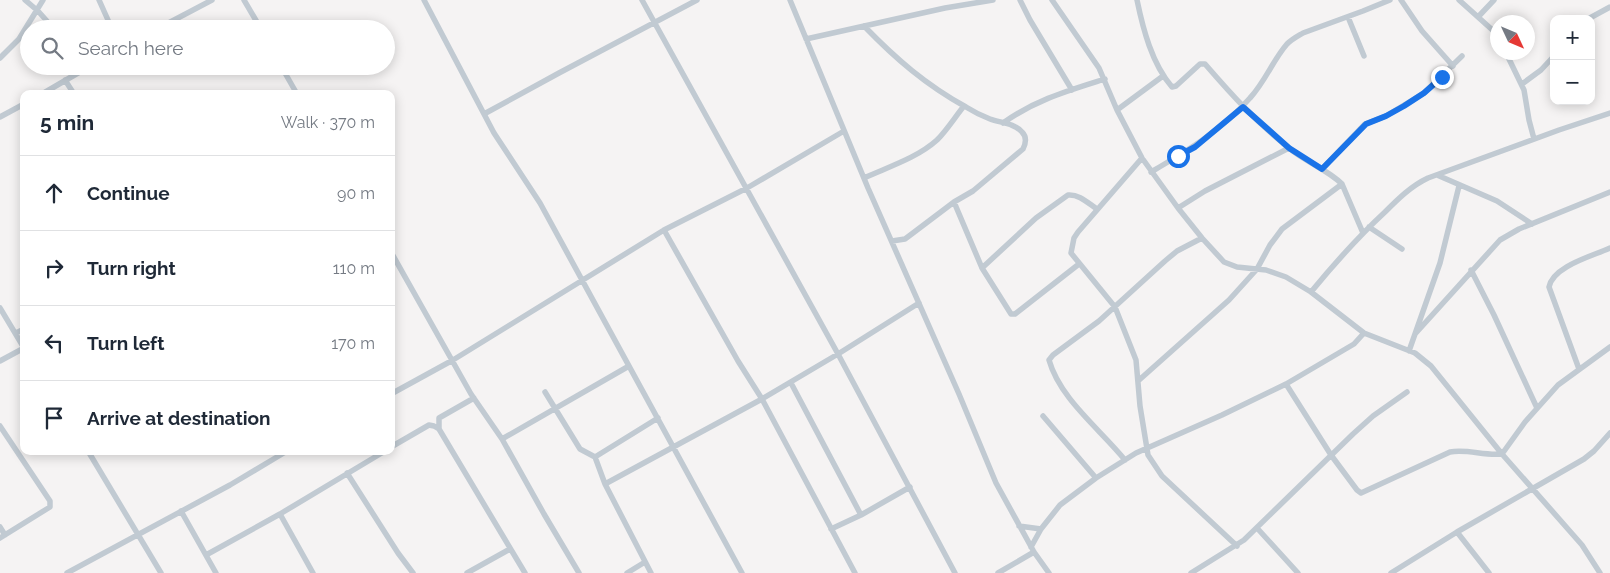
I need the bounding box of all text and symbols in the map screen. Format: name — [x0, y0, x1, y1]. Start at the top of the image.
north arrow — [1490, 15, 1535, 60]
map controls — [1550, 15, 1595, 105]
button: + — [1550, 15, 1595, 60]
search box — [20, 20, 395, 75]
icon: search — [38, 34, 66, 62]
text: Search here — [78, 37, 184, 59]
button: − — [1550, 60, 1595, 105]
route end — [1431, 66, 1454, 89]
text: 5 min — [40, 110, 94, 135]
text: Walk · 370 m — [281, 113, 375, 132]
route start — [1167, 145, 1190, 168]
icon: ahead — [40, 179, 68, 207]
text: Continue — [87, 182, 170, 204]
text: 90 m — [337, 184, 375, 203]
icon: right — [40, 254, 68, 282]
text: Turn right — [87, 257, 176, 279]
text: 110 m — [333, 259, 375, 278]
icon: left — [40, 329, 68, 357]
text: Turn left — [87, 332, 164, 354]
text: 170 m — [331, 334, 375, 353]
icon: arrive — [40, 404, 68, 432]
text: Arrive at destination — [87, 407, 271, 429]

